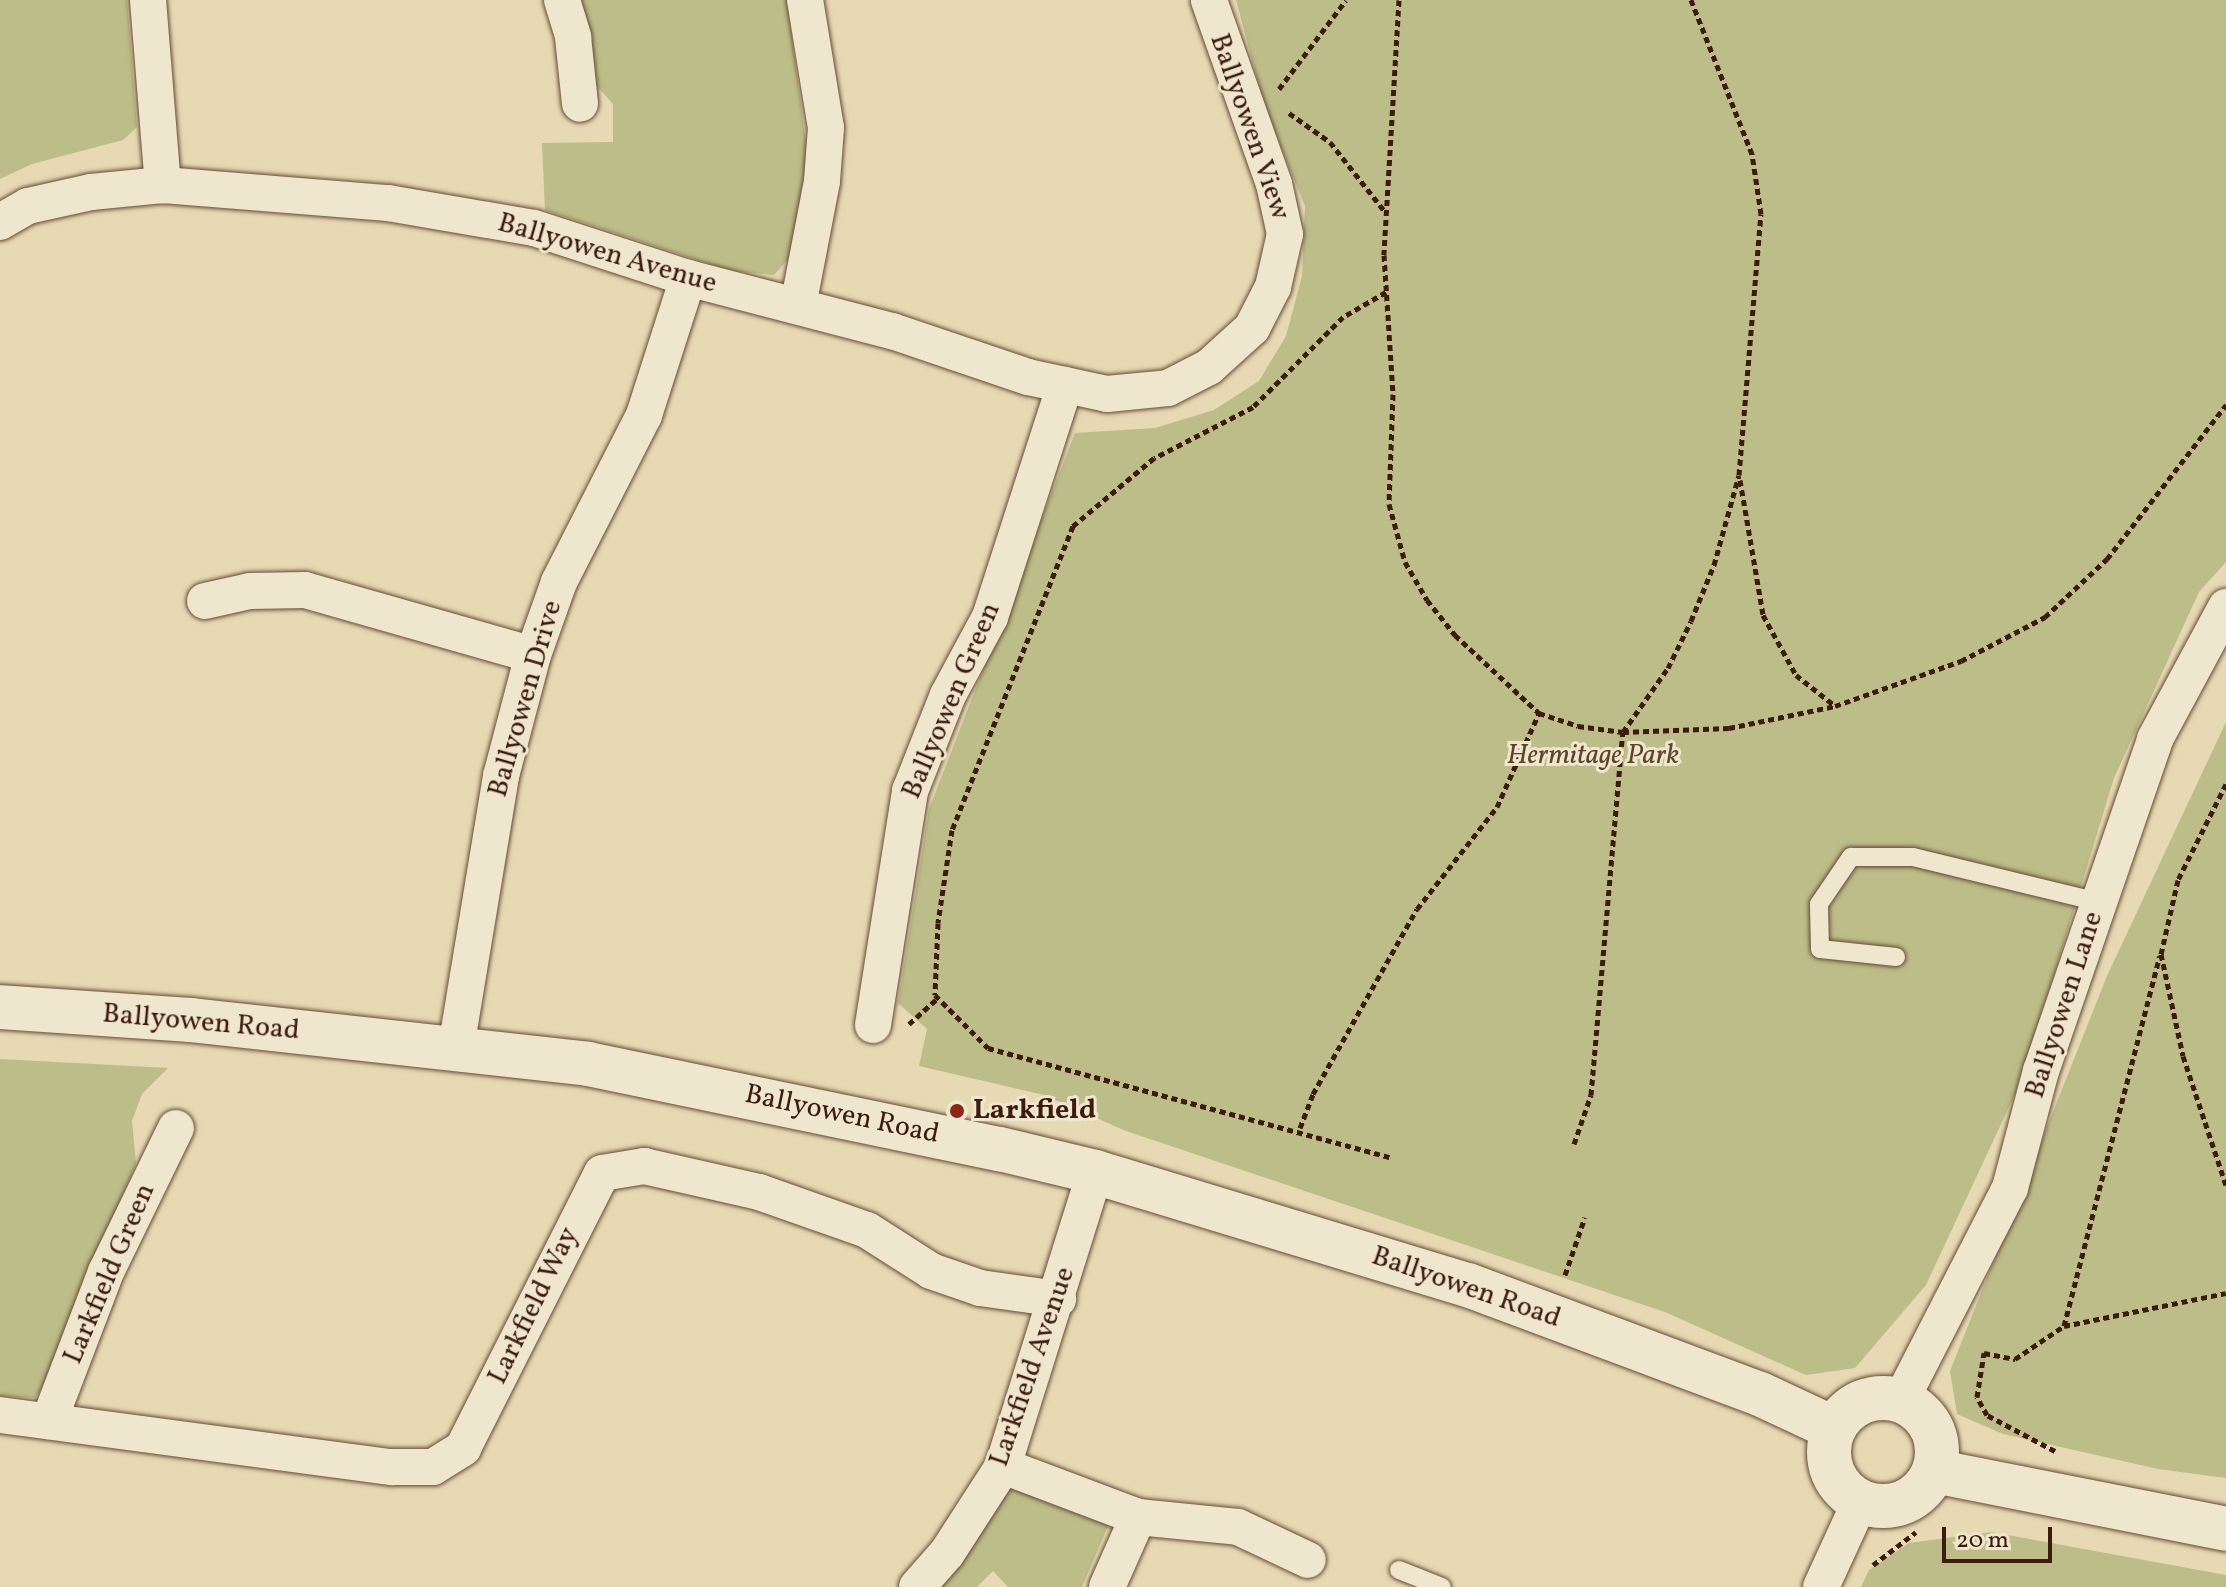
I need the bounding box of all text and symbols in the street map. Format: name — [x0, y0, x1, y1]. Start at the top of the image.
street label: Ballyowen View — [1201, 29, 1297, 225]
street label: Ballyowen Avenue — [494, 207, 720, 301]
street label: Ballyowen Drive — [482, 597, 570, 801]
street label: Ballyowen Green — [895, 598, 1009, 804]
park label: Hermitage Park — [1507, 739, 1679, 773]
street label: Ballyowen Lane — [2019, 907, 2111, 1103]
street label: Ballyowen Road — [101, 998, 301, 1048]
street label: Ballyowen Road — [742, 1078, 942, 1152]
place label: Larkfield — [973, 1094, 1096, 1128]
marker: Larkfield — [948, 1102, 966, 1120]
street label: Larkfield Green — [57, 1179, 163, 1369]
street label: Larkfield Way — [481, 1222, 587, 1390]
street label: Ballyowen Road — [1367, 1240, 1565, 1336]
street label: Larkfield Avenue — [983, 1263, 1083, 1471]
scale bar — [1946, 1511, 2056, 1561]
text: 20 m — [1956, 1524, 2009, 1558]

